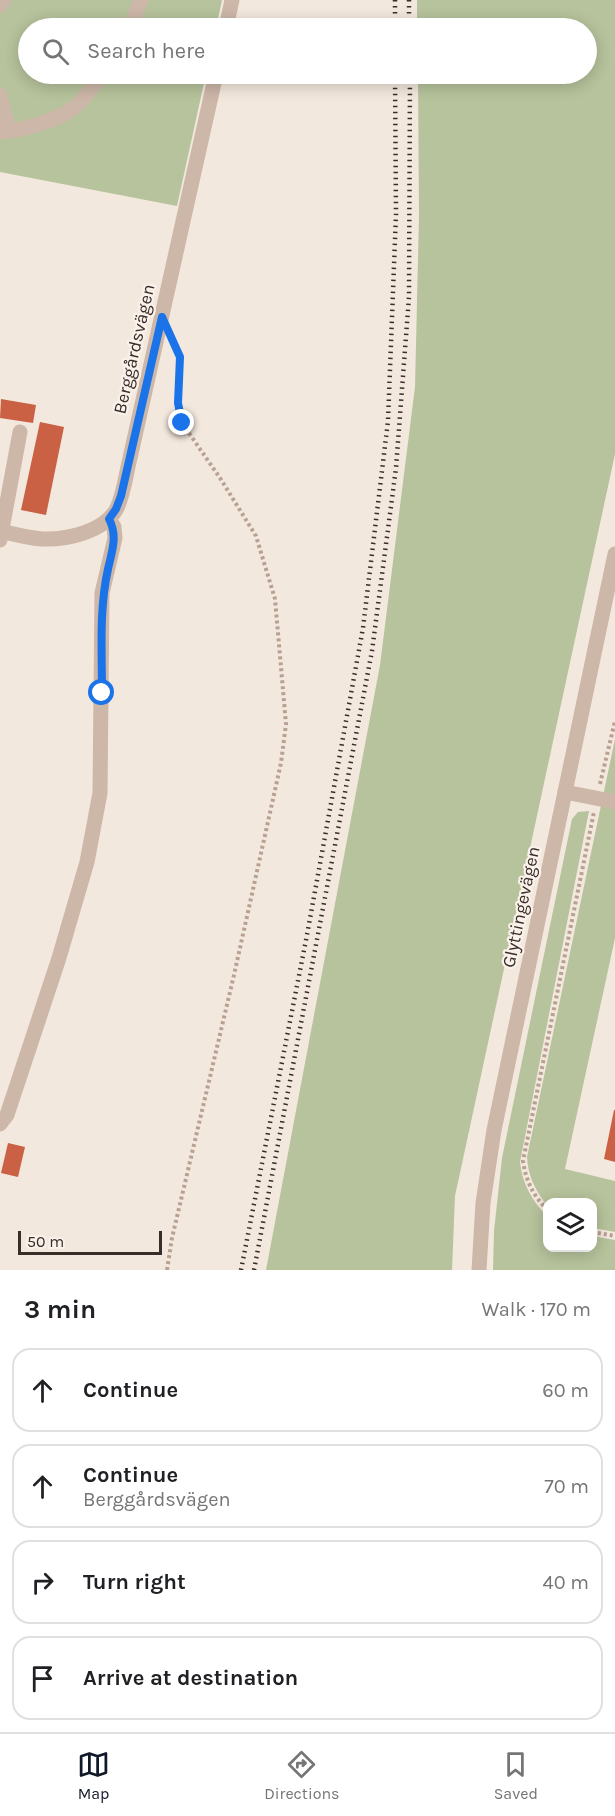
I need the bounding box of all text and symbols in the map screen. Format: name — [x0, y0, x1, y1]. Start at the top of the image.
search box — [18, 18, 597, 84]
icon: search — [39, 35, 72, 68]
text: Search here — [87, 38, 205, 64]
street label: Berggårdsvägen — [108, 282, 160, 416]
route end — [168, 409, 194, 435]
route start — [88, 679, 114, 705]
street label: Glyttingevägen — [497, 844, 545, 970]
map controls — [543, 1198, 597, 1252]
button: layers — [543, 1198, 597, 1252]
scale bar — [18, 1228, 162, 1256]
text: 50 m — [27, 1232, 64, 1251]
text: 3 min — [24, 1294, 96, 1325]
text: Walk · 170 m — [481, 1298, 591, 1321]
icon: ahead — [26, 1374, 59, 1407]
text: Continue — [83, 1377, 178, 1403]
text: 60 m — [542, 1379, 589, 1402]
text: Continue — [83, 1462, 178, 1488]
icon: ahead — [26, 1470, 59, 1503]
text: 70 m — [544, 1475, 589, 1498]
text: Berggårdsvägen — [83, 1488, 230, 1511]
icon: right — [26, 1566, 59, 1599]
text: Turn right — [83, 1569, 186, 1595]
text: 40 m — [543, 1571, 589, 1594]
icon: arrive — [26, 1662, 59, 1695]
text: Arrive at destination — [83, 1665, 298, 1691]
tab: Map — [77, 1748, 110, 1803]
tab: Directions — [264, 1748, 339, 1803]
tab: Saved — [494, 1748, 538, 1803]

